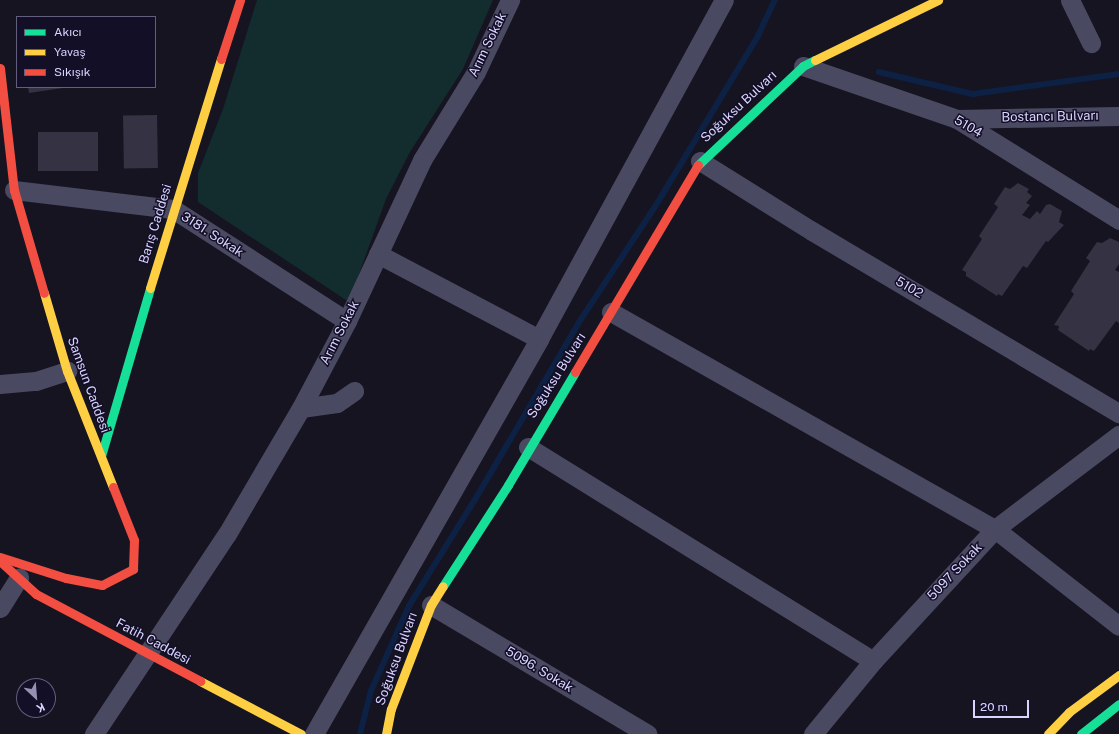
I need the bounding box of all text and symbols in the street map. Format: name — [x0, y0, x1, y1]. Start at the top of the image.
street label: Arım Sokak — [466, 10, 510, 80]
legend — [16, 16, 156, 88]
text: Akıcı — [54, 25, 82, 39]
text: Yavaş — [54, 45, 86, 59]
text: Sıkışık — [54, 65, 90, 79]
street label: Soğuksu Bulvarı — [698, 68, 780, 146]
street label: Bostancı Bulvarı — [1001, 108, 1099, 126]
street label: 5104 — [951, 113, 985, 141]
street label: Barış Caddesi — [136, 182, 176, 266]
street label: 3181. Sokak — [178, 209, 246, 261]
street label: 5102 — [892, 274, 926, 302]
street label: Arım Sokak — [317, 298, 363, 368]
street label: Soğuksu Bulvarı — [524, 330, 590, 422]
street label: Samsun Caddesi — [63, 335, 113, 435]
street label: 5097 Sokak — [924, 540, 986, 604]
street label: Soğuksu Bulvarı — [373, 610, 421, 708]
street label: Fatih Caddesi — [113, 616, 193, 668]
street label: 5096. Sokak — [502, 644, 576, 696]
north arrow — [16, 678, 56, 718]
scale bar — [975, 692, 1031, 718]
text: 20 m — [980, 700, 1008, 714]
text: K — [35, 701, 47, 715]

